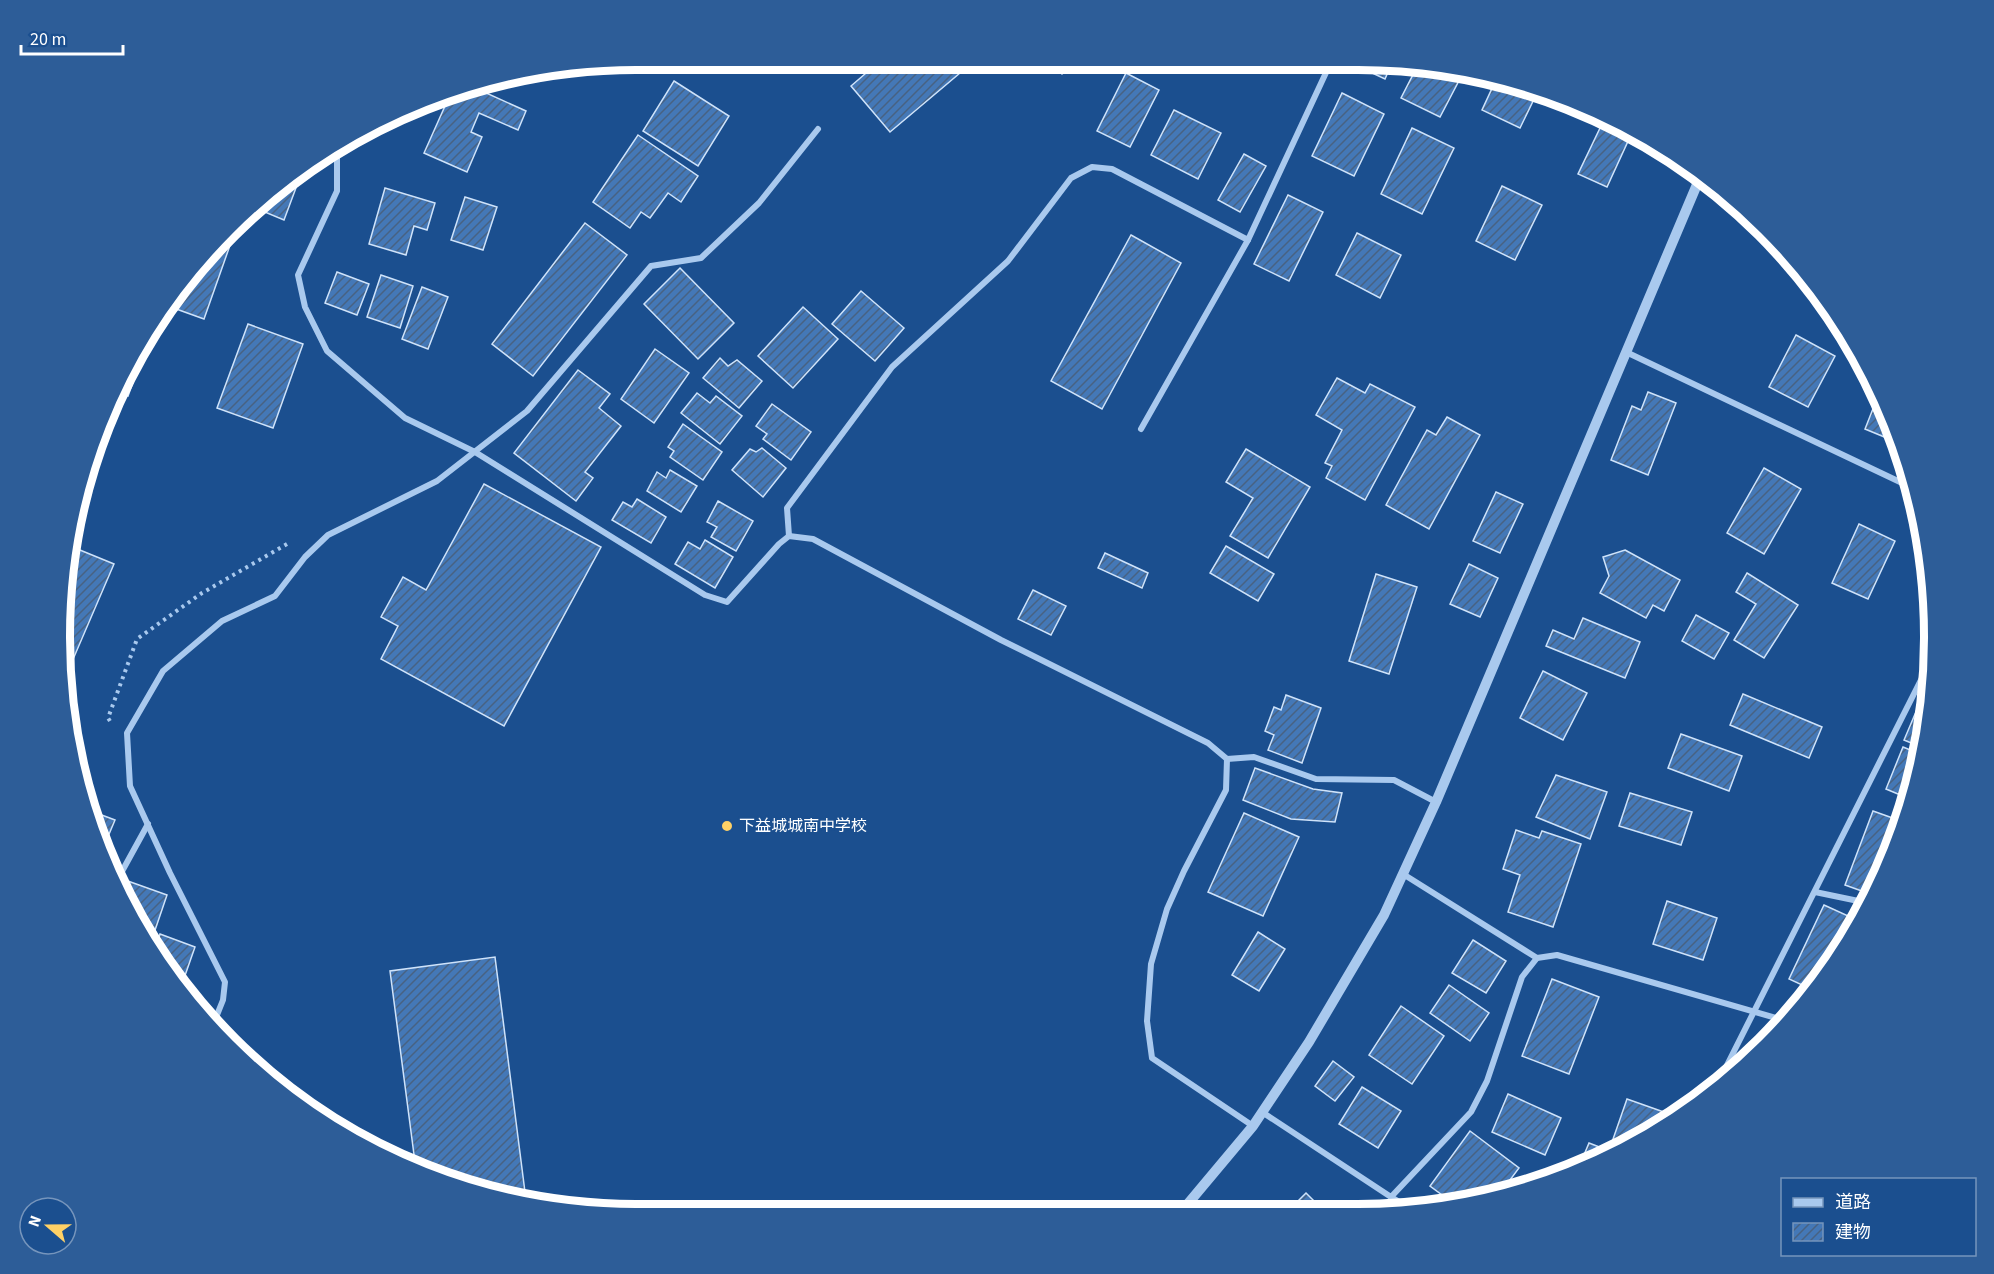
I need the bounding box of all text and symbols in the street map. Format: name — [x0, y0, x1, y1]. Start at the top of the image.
scale bar — [21, 18, 123, 56]
text: 20 m — [30, 27, 66, 52]
place label: 下益城城南中学校 — [739, 815, 867, 837]
marker: 下益城城南中学校 — [720, 819, 734, 833]
legend — [1781, 1178, 1976, 1256]
text: 道路 — [1835, 1190, 1871, 1215]
north arrow — [18, 1196, 78, 1256]
text: N — [23, 1212, 47, 1230]
text: 建物 — [1835, 1220, 1871, 1245]

